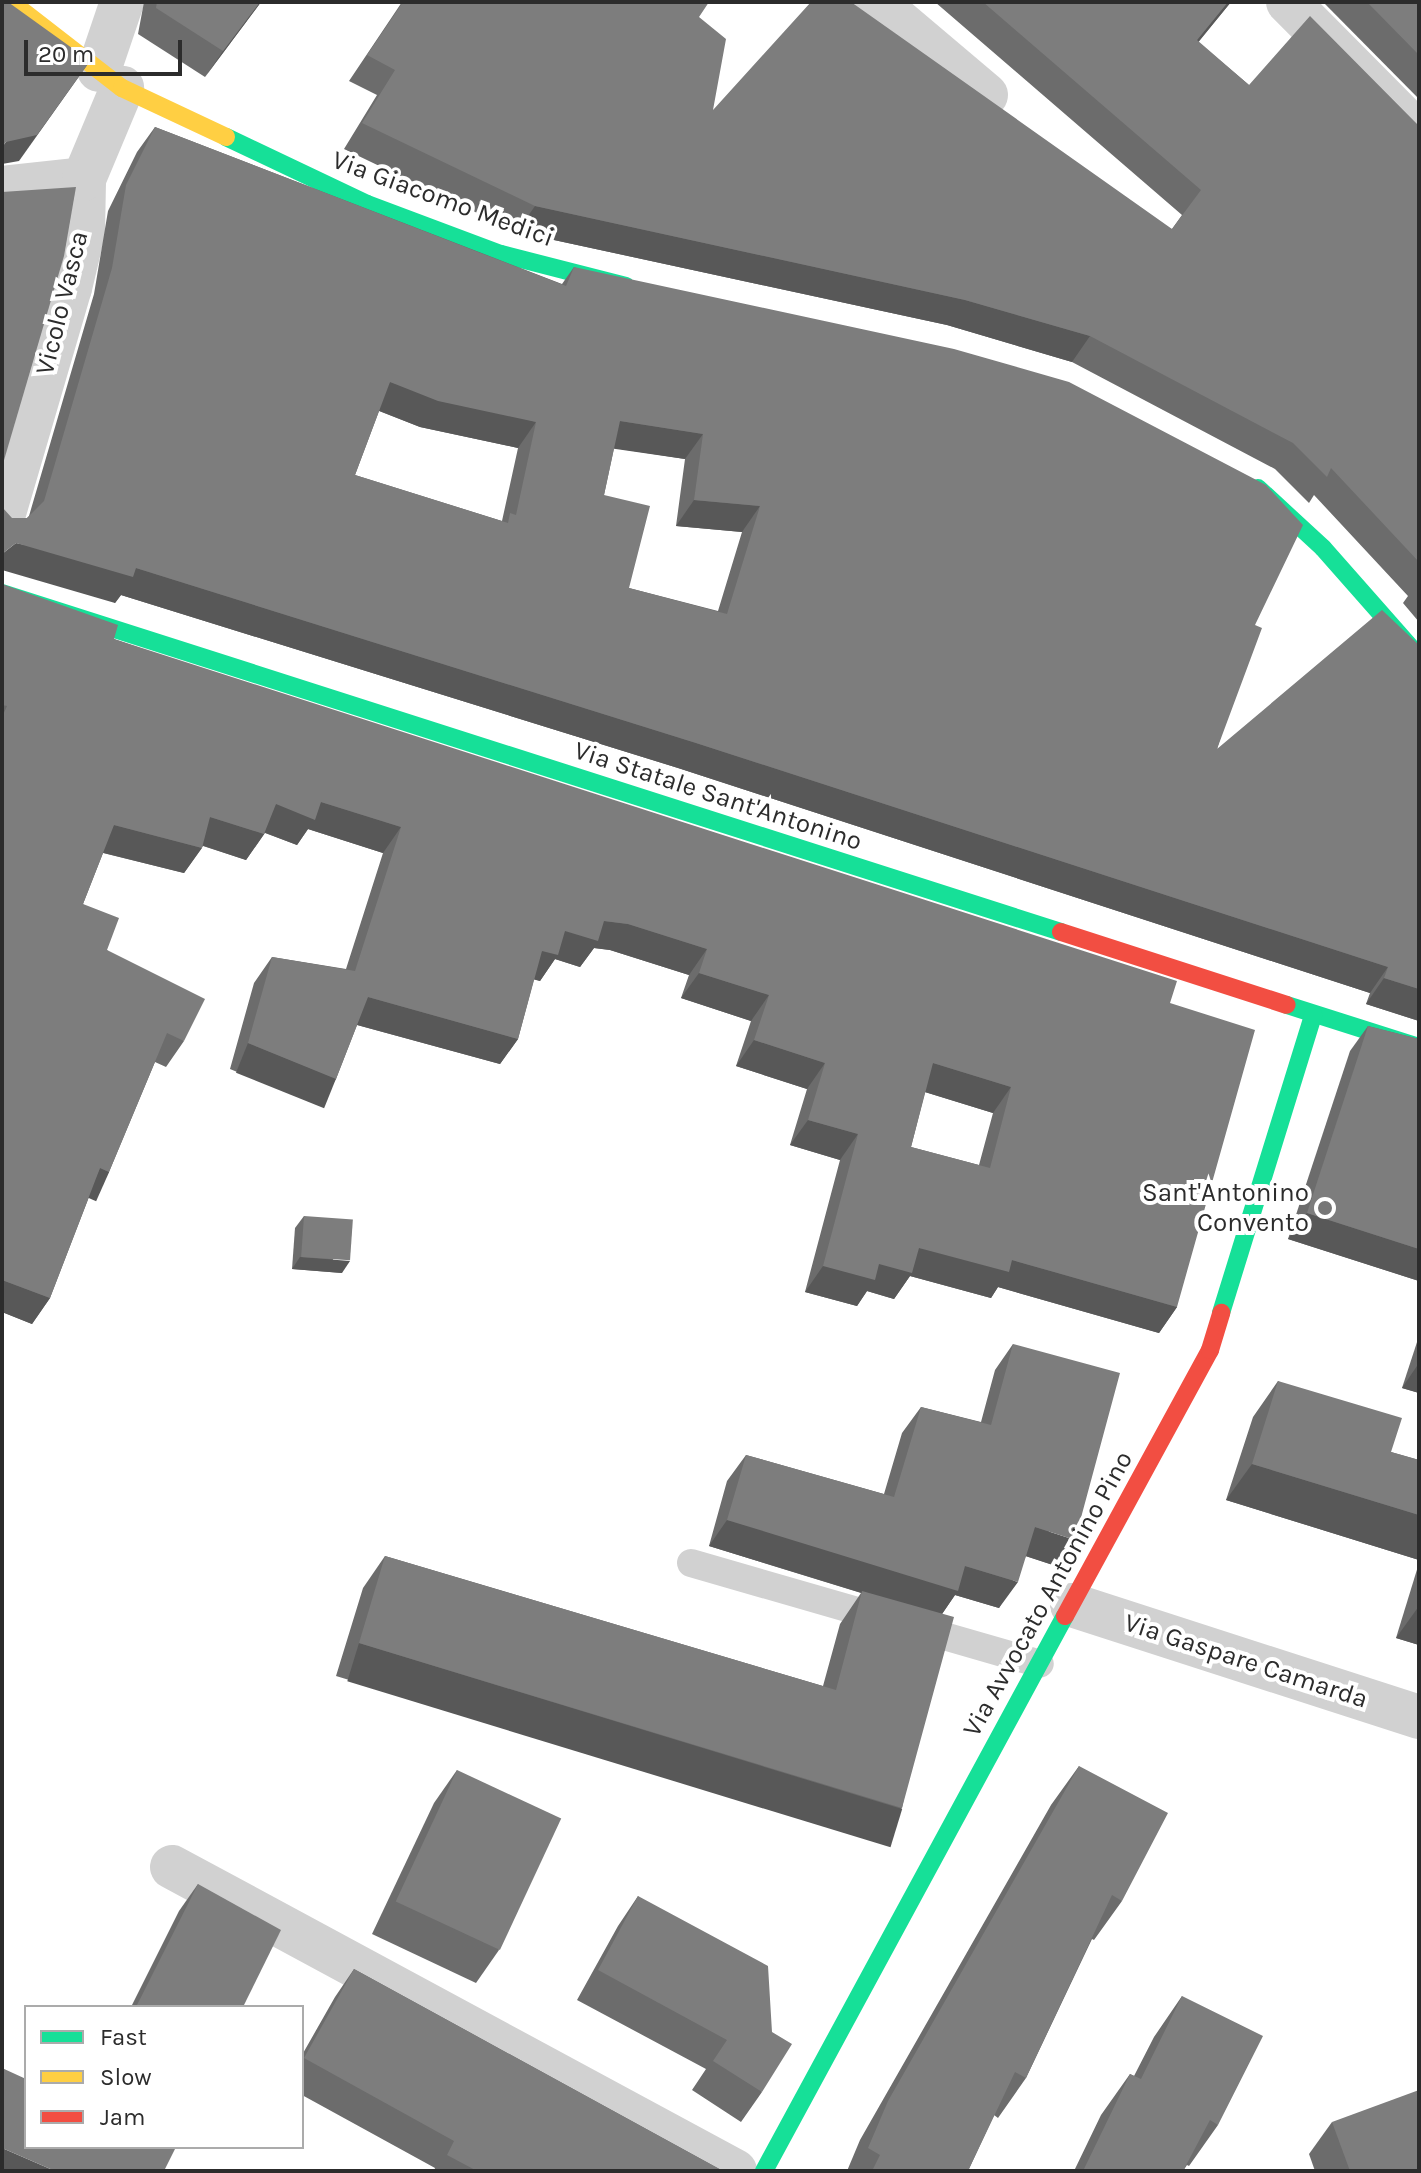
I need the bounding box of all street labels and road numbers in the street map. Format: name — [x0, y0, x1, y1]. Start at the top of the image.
street label: Via Giacomo Medici — [328, 144, 558, 254]
street label: Vicolo Vasca — [29, 228, 95, 378]
street label: Via Statale Sant'Antonino — [570, 735, 866, 857]
street label: Via Avvocato Antonino Pino — [956, 1446, 1140, 1742]
street label: Via Gaspare Camarda — [1120, 1607, 1372, 1715]

